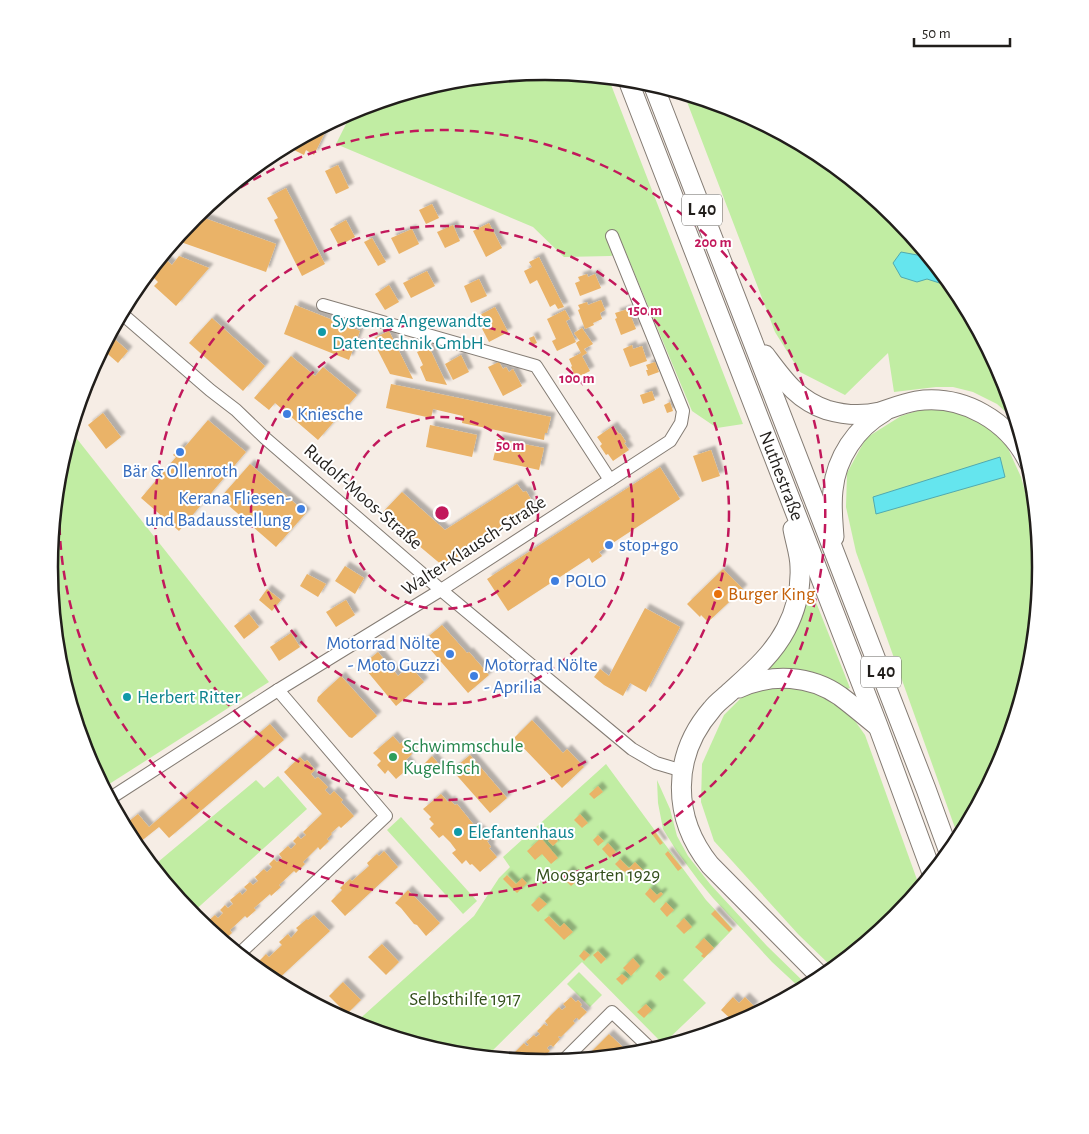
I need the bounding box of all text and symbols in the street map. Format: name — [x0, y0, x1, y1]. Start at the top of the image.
scale bar — [914, 15, 1010, 47]
text: 50 m — [922, 26, 951, 41]
road number: L 40 — [682, 194, 722, 226]
text: 200 m — [694, 235, 732, 250]
text: 150 m — [628, 303, 662, 318]
place label: Systema Angewandte Datentechnik GmbH — [332, 312, 491, 353]
marker: Systema Angewandte Datentechnik GmbH — [316, 326, 328, 338]
text: 100 m — [559, 371, 595, 386]
place label: Kniesche — [297, 405, 363, 424]
marker: Kniesche — [281, 408, 293, 420]
street label: Nuthestraße — [755, 429, 807, 523]
text: 50 m — [496, 438, 524, 453]
street label: Rudolf-Moos-Straße — [300, 441, 426, 553]
marker: Bär & Ollenroth — [174, 446, 186, 458]
place label: Bär & Ollenroth — [122, 462, 238, 481]
place label: Kerana Fliesen- und Badausstellung — [145, 489, 292, 530]
street label: Walter-Klausch-Straße — [399, 492, 549, 600]
marker: Kerana Fliesen- und Badausstellung — [295, 503, 307, 515]
centre of rings — [433, 504, 451, 522]
place label: stop+go — [619, 536, 679, 555]
marker: stop+go — [603, 539, 615, 551]
place label: POLO — [565, 572, 606, 591]
marker: POLO — [549, 575, 561, 587]
place label: Burger King — [728, 585, 816, 604]
marker: Burger King — [712, 588, 724, 600]
place label: Motorrad Nölte - Moto Guzzi — [326, 634, 440, 675]
marker: Motorrad Nölte - Moto Guzzi — [444, 648, 456, 660]
place label: Motorrad Nölte - Aprilia — [484, 656, 598, 697]
road number: L 40 — [861, 656, 901, 688]
marker: Motorrad Nölte - Aprilia — [468, 670, 480, 682]
place label: Herbert Ritter — [137, 688, 240, 707]
marker: Herbert Ritter — [121, 691, 133, 703]
place label: Schwimmschule Kugelfisch — [403, 737, 523, 778]
marker: Schwimmschule Kugelfisch — [387, 751, 399, 763]
place label: Elefantenhaus — [468, 823, 574, 842]
marker: Elefantenhaus — [452, 826, 464, 838]
park label: Moosgarten 1929 — [536, 866, 660, 885]
park label: Selbsthilfe 1917 — [409, 990, 521, 1009]

